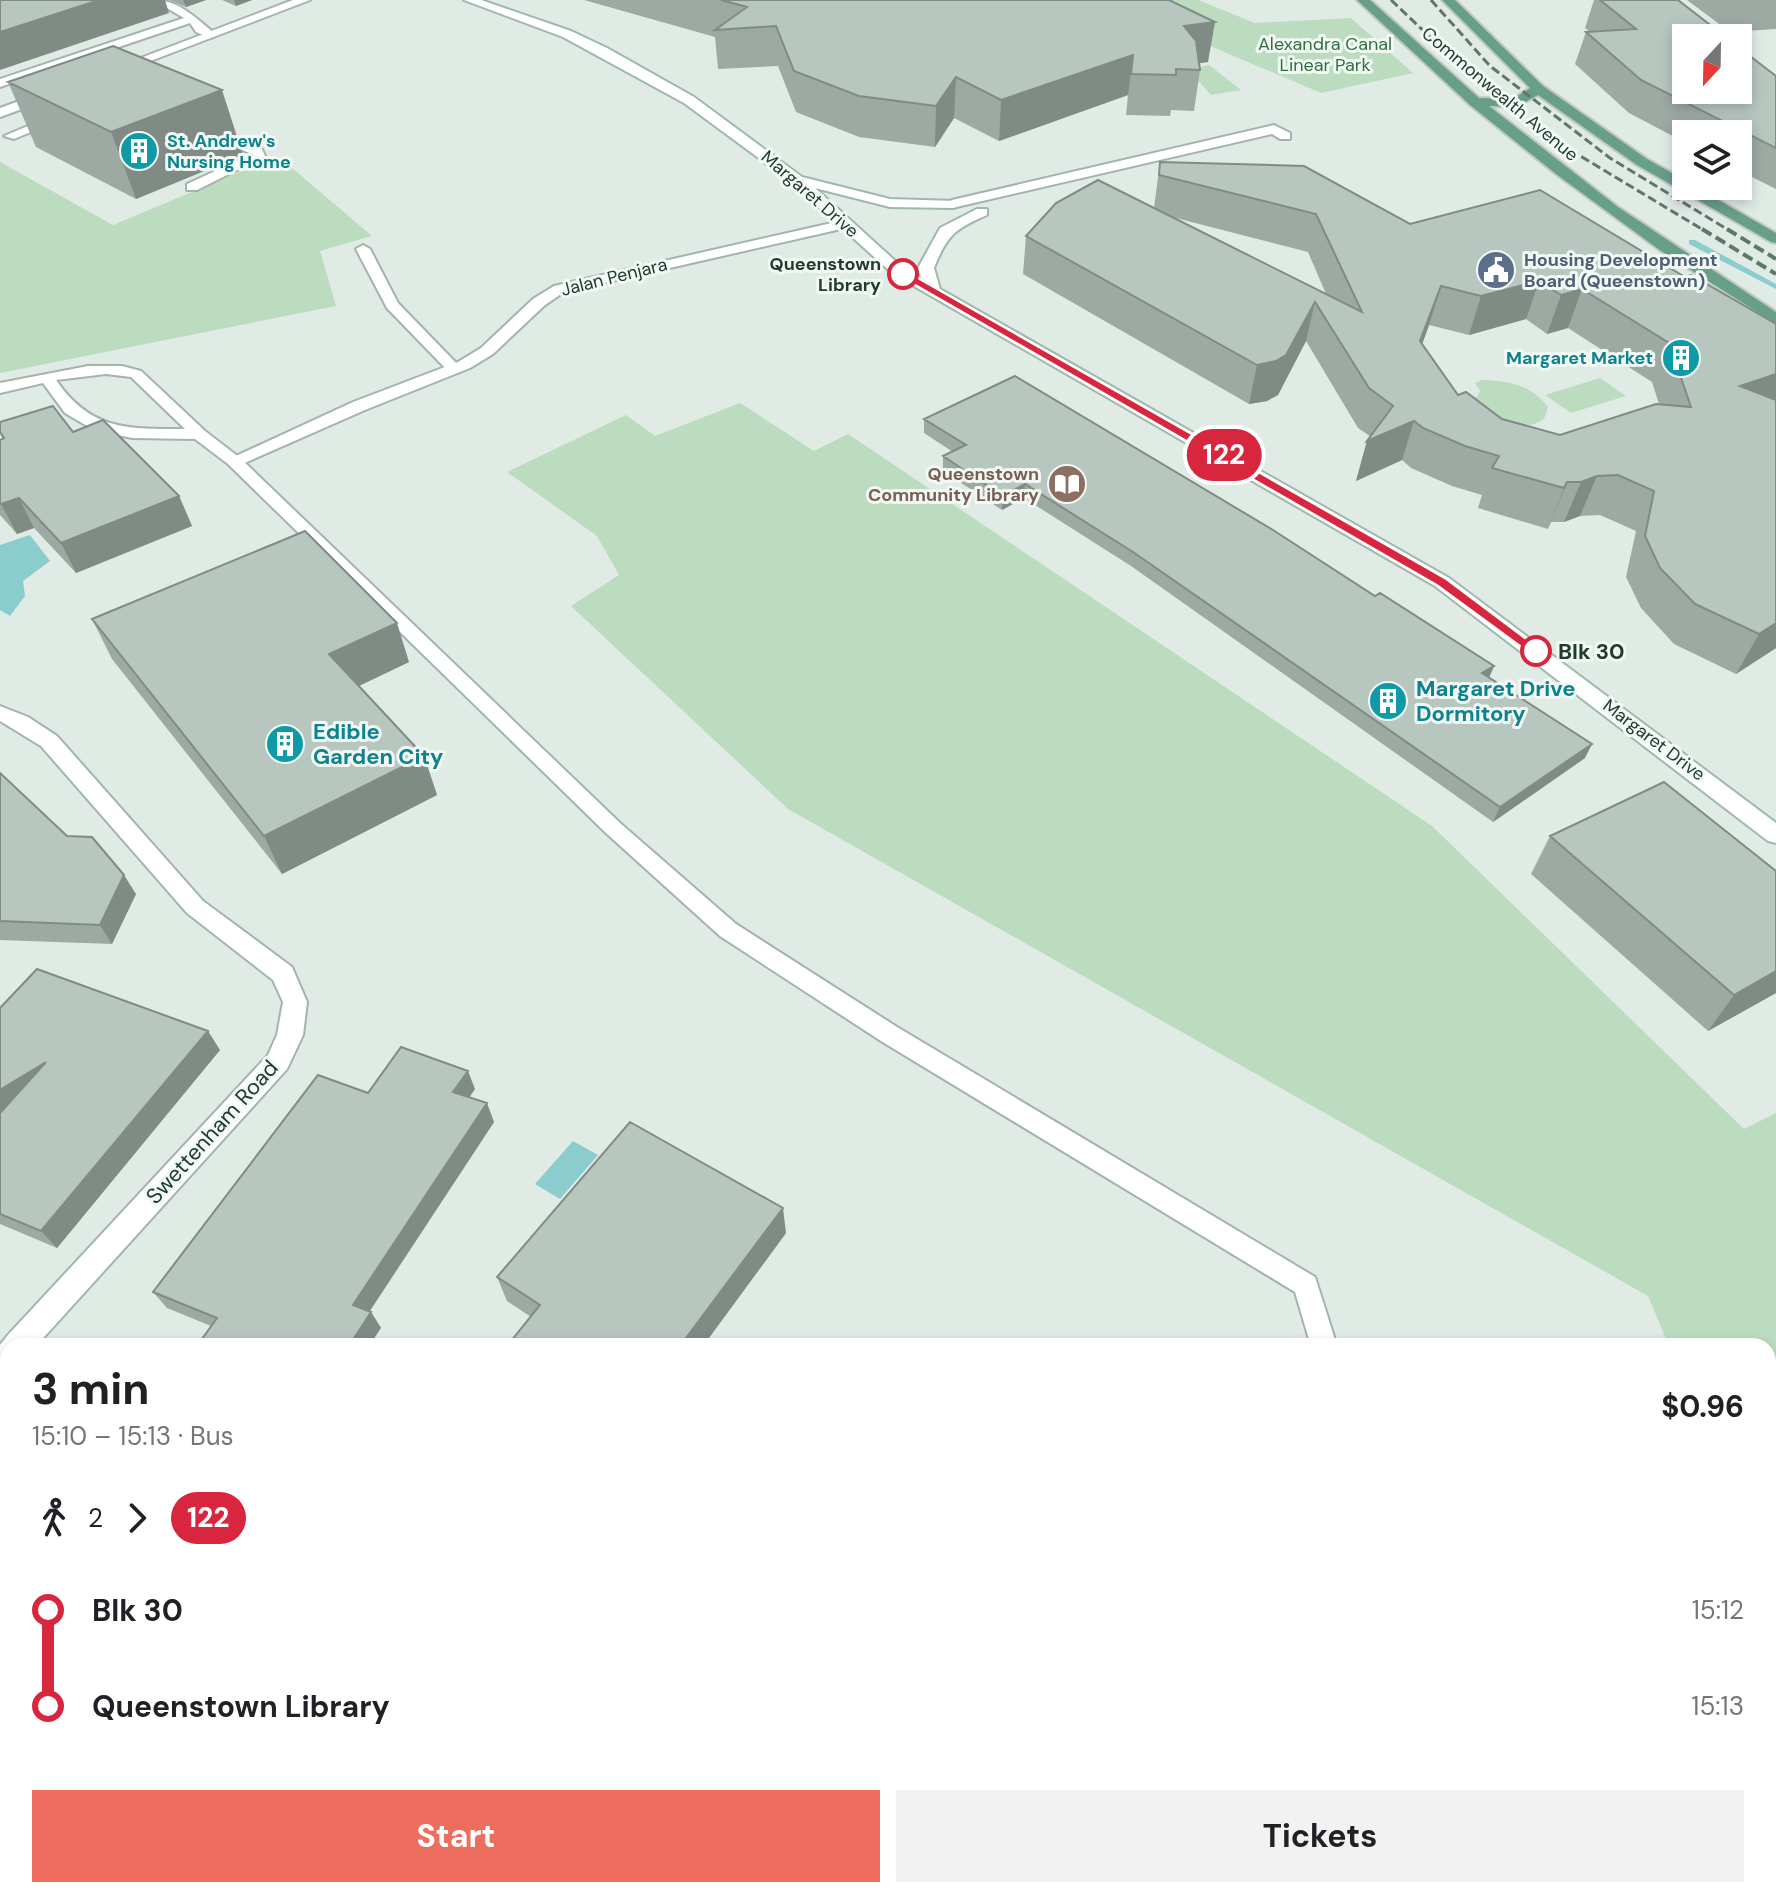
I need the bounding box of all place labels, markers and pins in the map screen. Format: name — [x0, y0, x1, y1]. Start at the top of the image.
place label: St. Andrew's Nursing Home — [167, 129, 291, 174]
building icon: St. Andrew's Nursing Home — [118, 130, 160, 172]
place label: Housing Development Board (Queenstown) — [1524, 248, 1718, 293]
public building icon: Housing Development Board (Queenstown) — [1475, 249, 1517, 291]
place label: Queenstown Library — [770, 252, 881, 297]
marker: Queenstown Library — [888, 259, 918, 289]
building icon: Margaret Market — [1660, 337, 1702, 379]
place label: Margaret Market — [1506, 346, 1653, 370]
place label: Queenstown Community Library — [868, 462, 1039, 507]
library icon: Queenstown Community Library — [1046, 463, 1088, 505]
marker: Blk 30 — [1521, 636, 1551, 666]
place label: Blk 30 — [1558, 637, 1625, 666]
place label: Margaret Drive Dormitory — [1416, 674, 1575, 728]
building icon: Margaret Drive Dormitory — [1367, 680, 1409, 722]
place label: Edible Garden City — [313, 717, 443, 771]
building icon: Edible Garden City — [264, 723, 306, 765]

